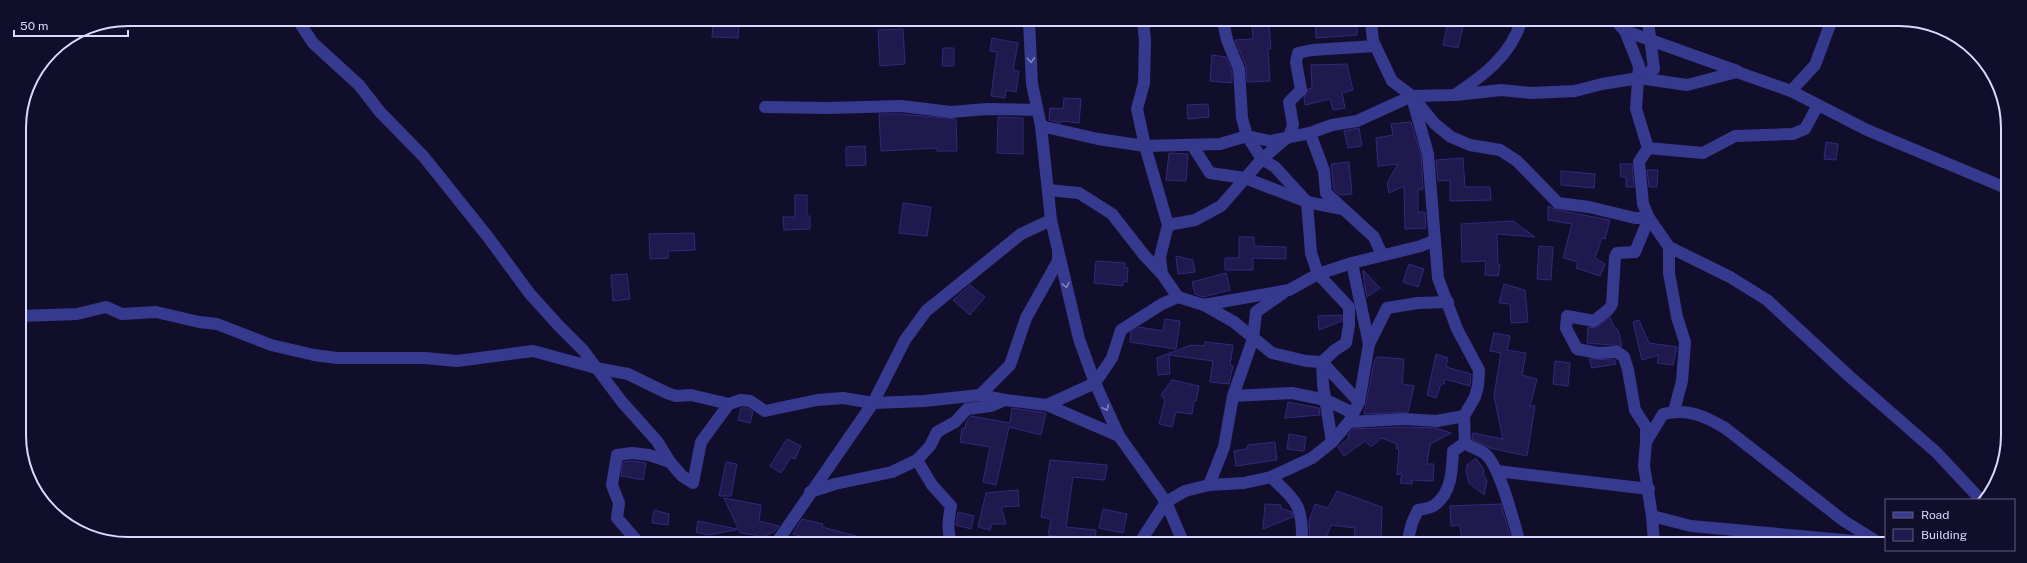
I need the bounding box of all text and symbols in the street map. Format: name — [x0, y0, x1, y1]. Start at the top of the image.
scale bar — [14, 12, 128, 38]
text: 50 m — [20, 19, 48, 33]
one-way arrow — [1026, 57, 1035, 63]
one-way arrow — [1062, 281, 1070, 288]
one-way arrow — [1101, 404, 1109, 411]
legend — [1885, 499, 2015, 551]
text: Road — [1921, 508, 1949, 522]
text: Building — [1921, 528, 1967, 542]

